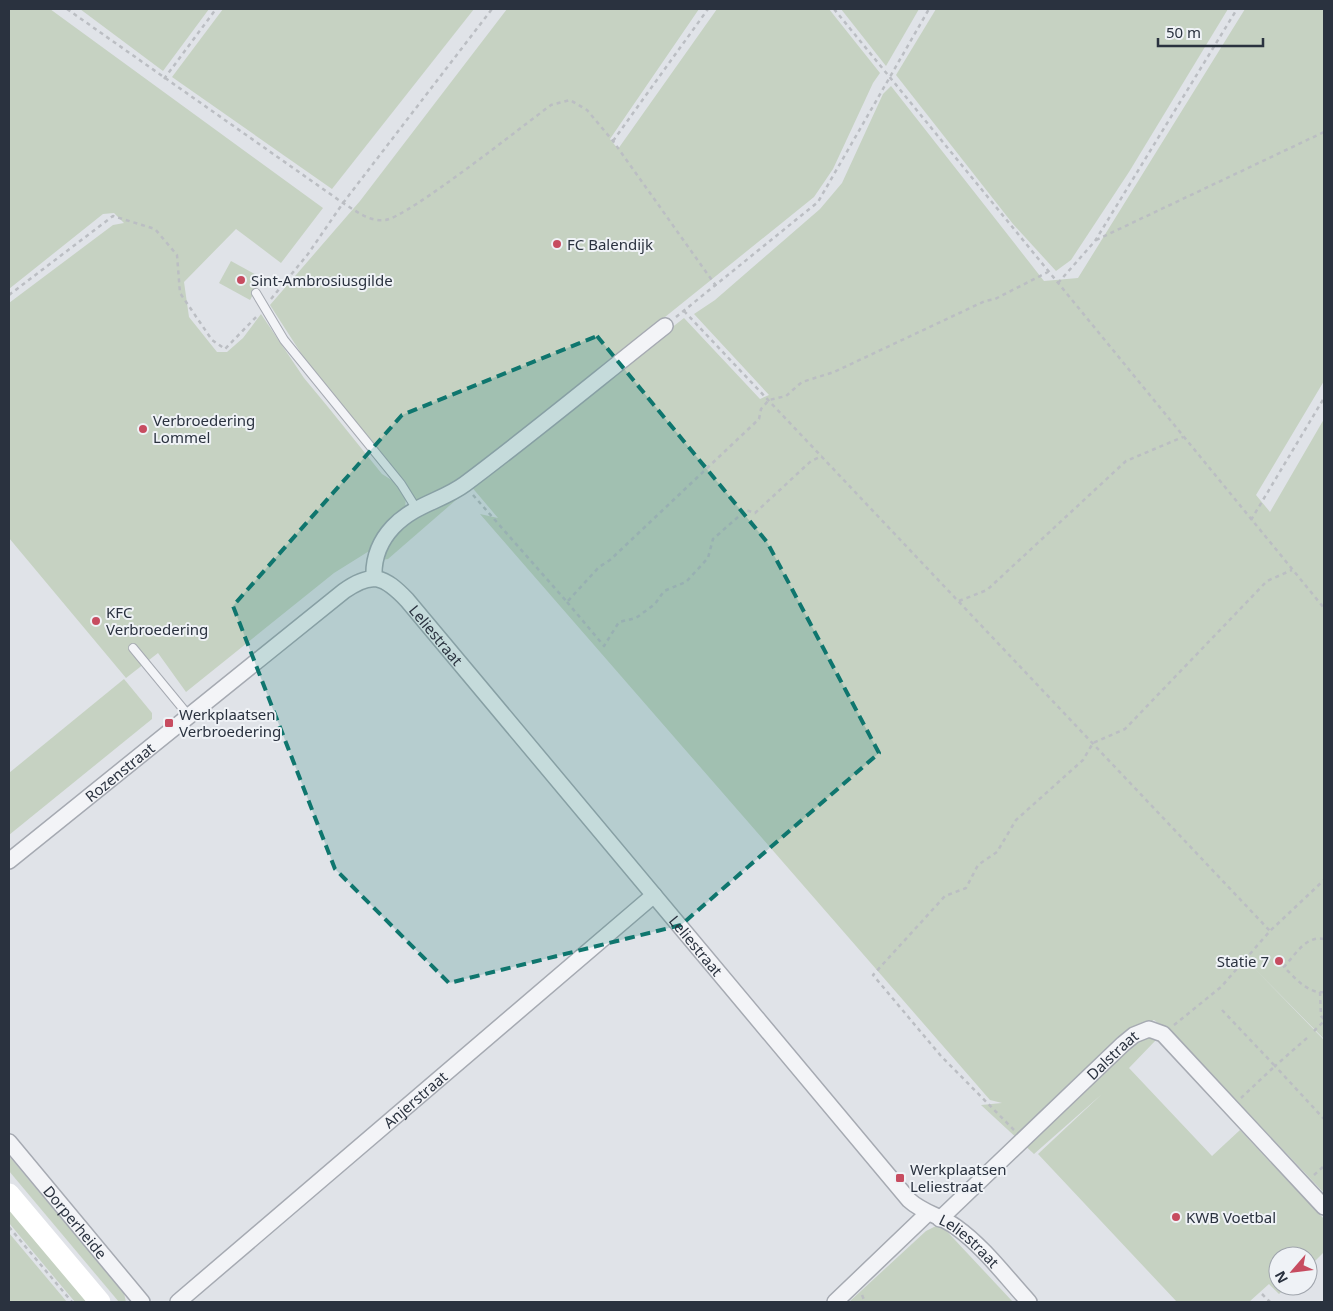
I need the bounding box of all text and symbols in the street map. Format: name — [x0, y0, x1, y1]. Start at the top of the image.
scale bar — [1158, 15, 1263, 47]
text: 50 m — [1166, 22, 1201, 42]
place label: FC Balendijk — [567, 234, 653, 254]
marker: FC Balendijk — [551, 238, 563, 250]
place label: Sint-Ambrosiusgilde — [251, 270, 393, 290]
marker: Sint-Ambrosiusgilde — [235, 274, 247, 286]
place label: Verbroedering Lommel — [153, 410, 255, 447]
marker: Verbroedering Lommel — [137, 423, 149, 435]
street label: Leliestraat — [405, 600, 468, 670]
place label: KFC Verbroedering — [106, 602, 208, 639]
marker: KFC Verbroedering — [90, 615, 102, 627]
place label: Werkplaatsen Verbroedering — [179, 704, 281, 741]
marker: Werkplaatsen Verbroedering — [163, 717, 175, 729]
street label: Rozenstraat — [81, 737, 159, 806]
street label: Leliestraat — [665, 911, 728, 981]
place label: Statie 7 — [1217, 951, 1269, 971]
marker: Statie 7 — [1273, 955, 1285, 967]
street label: Dalstraat — [1082, 1025, 1143, 1084]
street label: Anjerstraat — [379, 1066, 452, 1132]
place label: Werkplaatsen Leliestraat — [910, 1159, 1007, 1196]
marker: Werkplaatsen Leliestraat — [894, 1172, 906, 1184]
street label: Dorperheide — [39, 1181, 112, 1263]
place label: KWB Voetbal — [1186, 1207, 1276, 1227]
street label: Leliestraat — [936, 1209, 1004, 1272]
marker: KWB Voetbal — [1170, 1211, 1182, 1223]
north arrow — [1268, 1246, 1318, 1296]
text: N — [1270, 1268, 1292, 1287]

